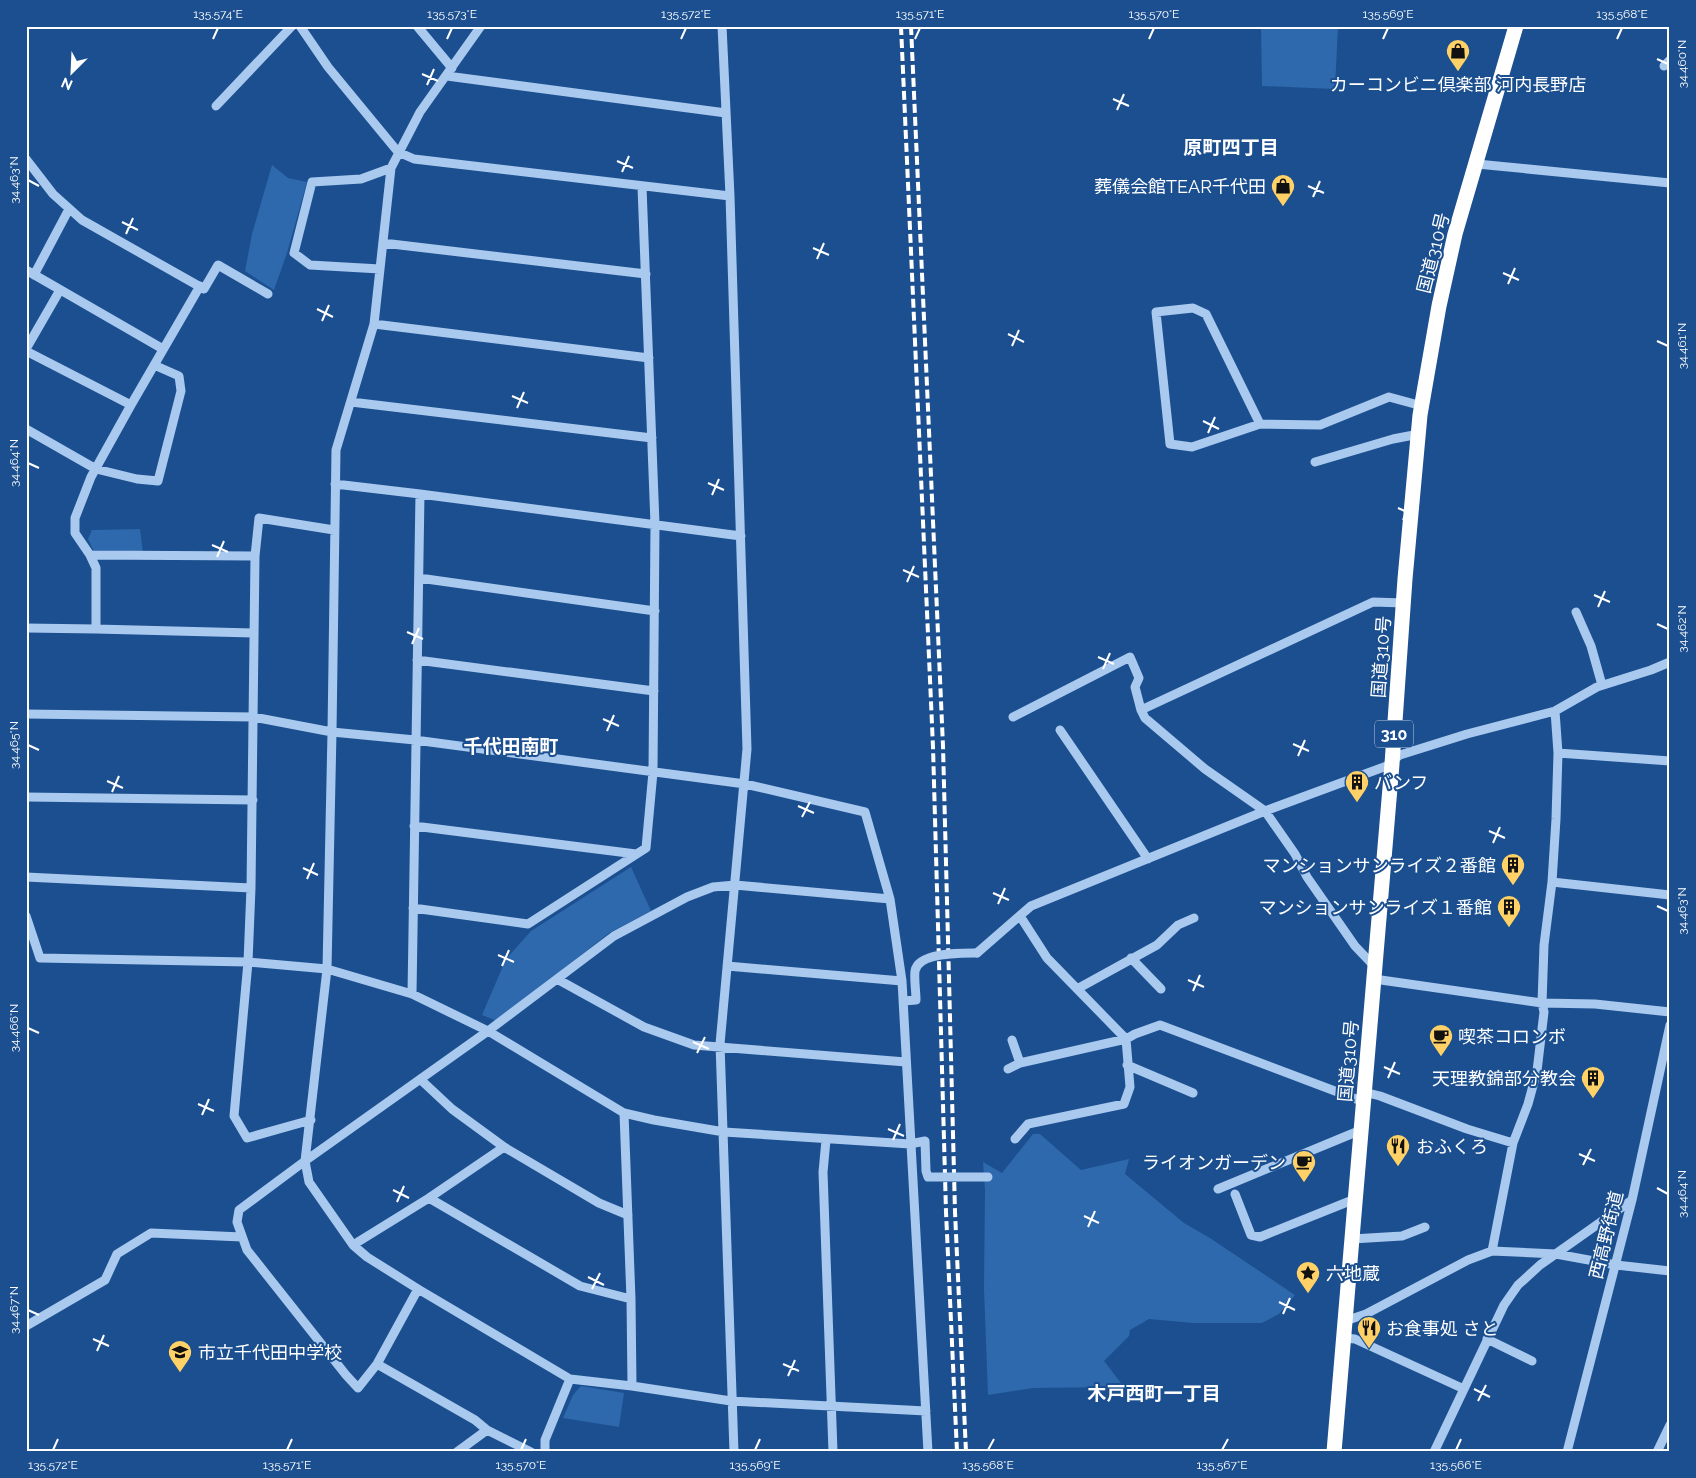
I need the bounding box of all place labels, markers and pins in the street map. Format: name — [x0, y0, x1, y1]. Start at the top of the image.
shop icon: カーコンビニ倶楽部 河内長野店 — [1445, 38, 1471, 72]
place label: カーコンビニ倶楽部 河内長野店 — [1330, 74, 1586, 95]
shop icon: 葬儀会館TEAR千代田 — [1270, 173, 1296, 207]
place label: 葬儀会館TEAR千代田 — [1094, 176, 1266, 197]
building icon: バンフ — [1344, 769, 1370, 803]
place label: バンフ — [1374, 772, 1428, 793]
building icon: マンションサンライズ２番館 — [1500, 852, 1526, 886]
place label: マンションサンライズ２番館 — [1263, 855, 1496, 876]
building icon: マンションサンライズ１番館 — [1496, 894, 1522, 928]
place label: マンションサンライズ１番館 — [1259, 897, 1492, 918]
cafe icon: 喫茶コロンボ — [1428, 1023, 1454, 1057]
place label: 喫茶コロンボ — [1458, 1026, 1566, 1047]
building icon: 天理教錦部分教会 — [1580, 1065, 1606, 1099]
place label: 天理教錦部分教会 — [1432, 1068, 1576, 1089]
restaurant icon: おふくろ — [1385, 1133, 1411, 1167]
place label: おふくろ — [1416, 1136, 1488, 1157]
cafe icon: ライオンガーデン — [1291, 1149, 1317, 1183]
place label: ライオンガーデン — [1142, 1152, 1286, 1173]
place icon: 六地蔵 — [1295, 1260, 1321, 1294]
place label: 六地蔵 — [1326, 1263, 1380, 1284]
restaurant icon: お食事処 さと — [1356, 1315, 1382, 1349]
place label: お食事処 さと — [1386, 1318, 1499, 1339]
school or university icon: 市立千代田中学校 — [167, 1339, 193, 1373]
place label: 市立千代田中学校 — [198, 1342, 342, 1363]

